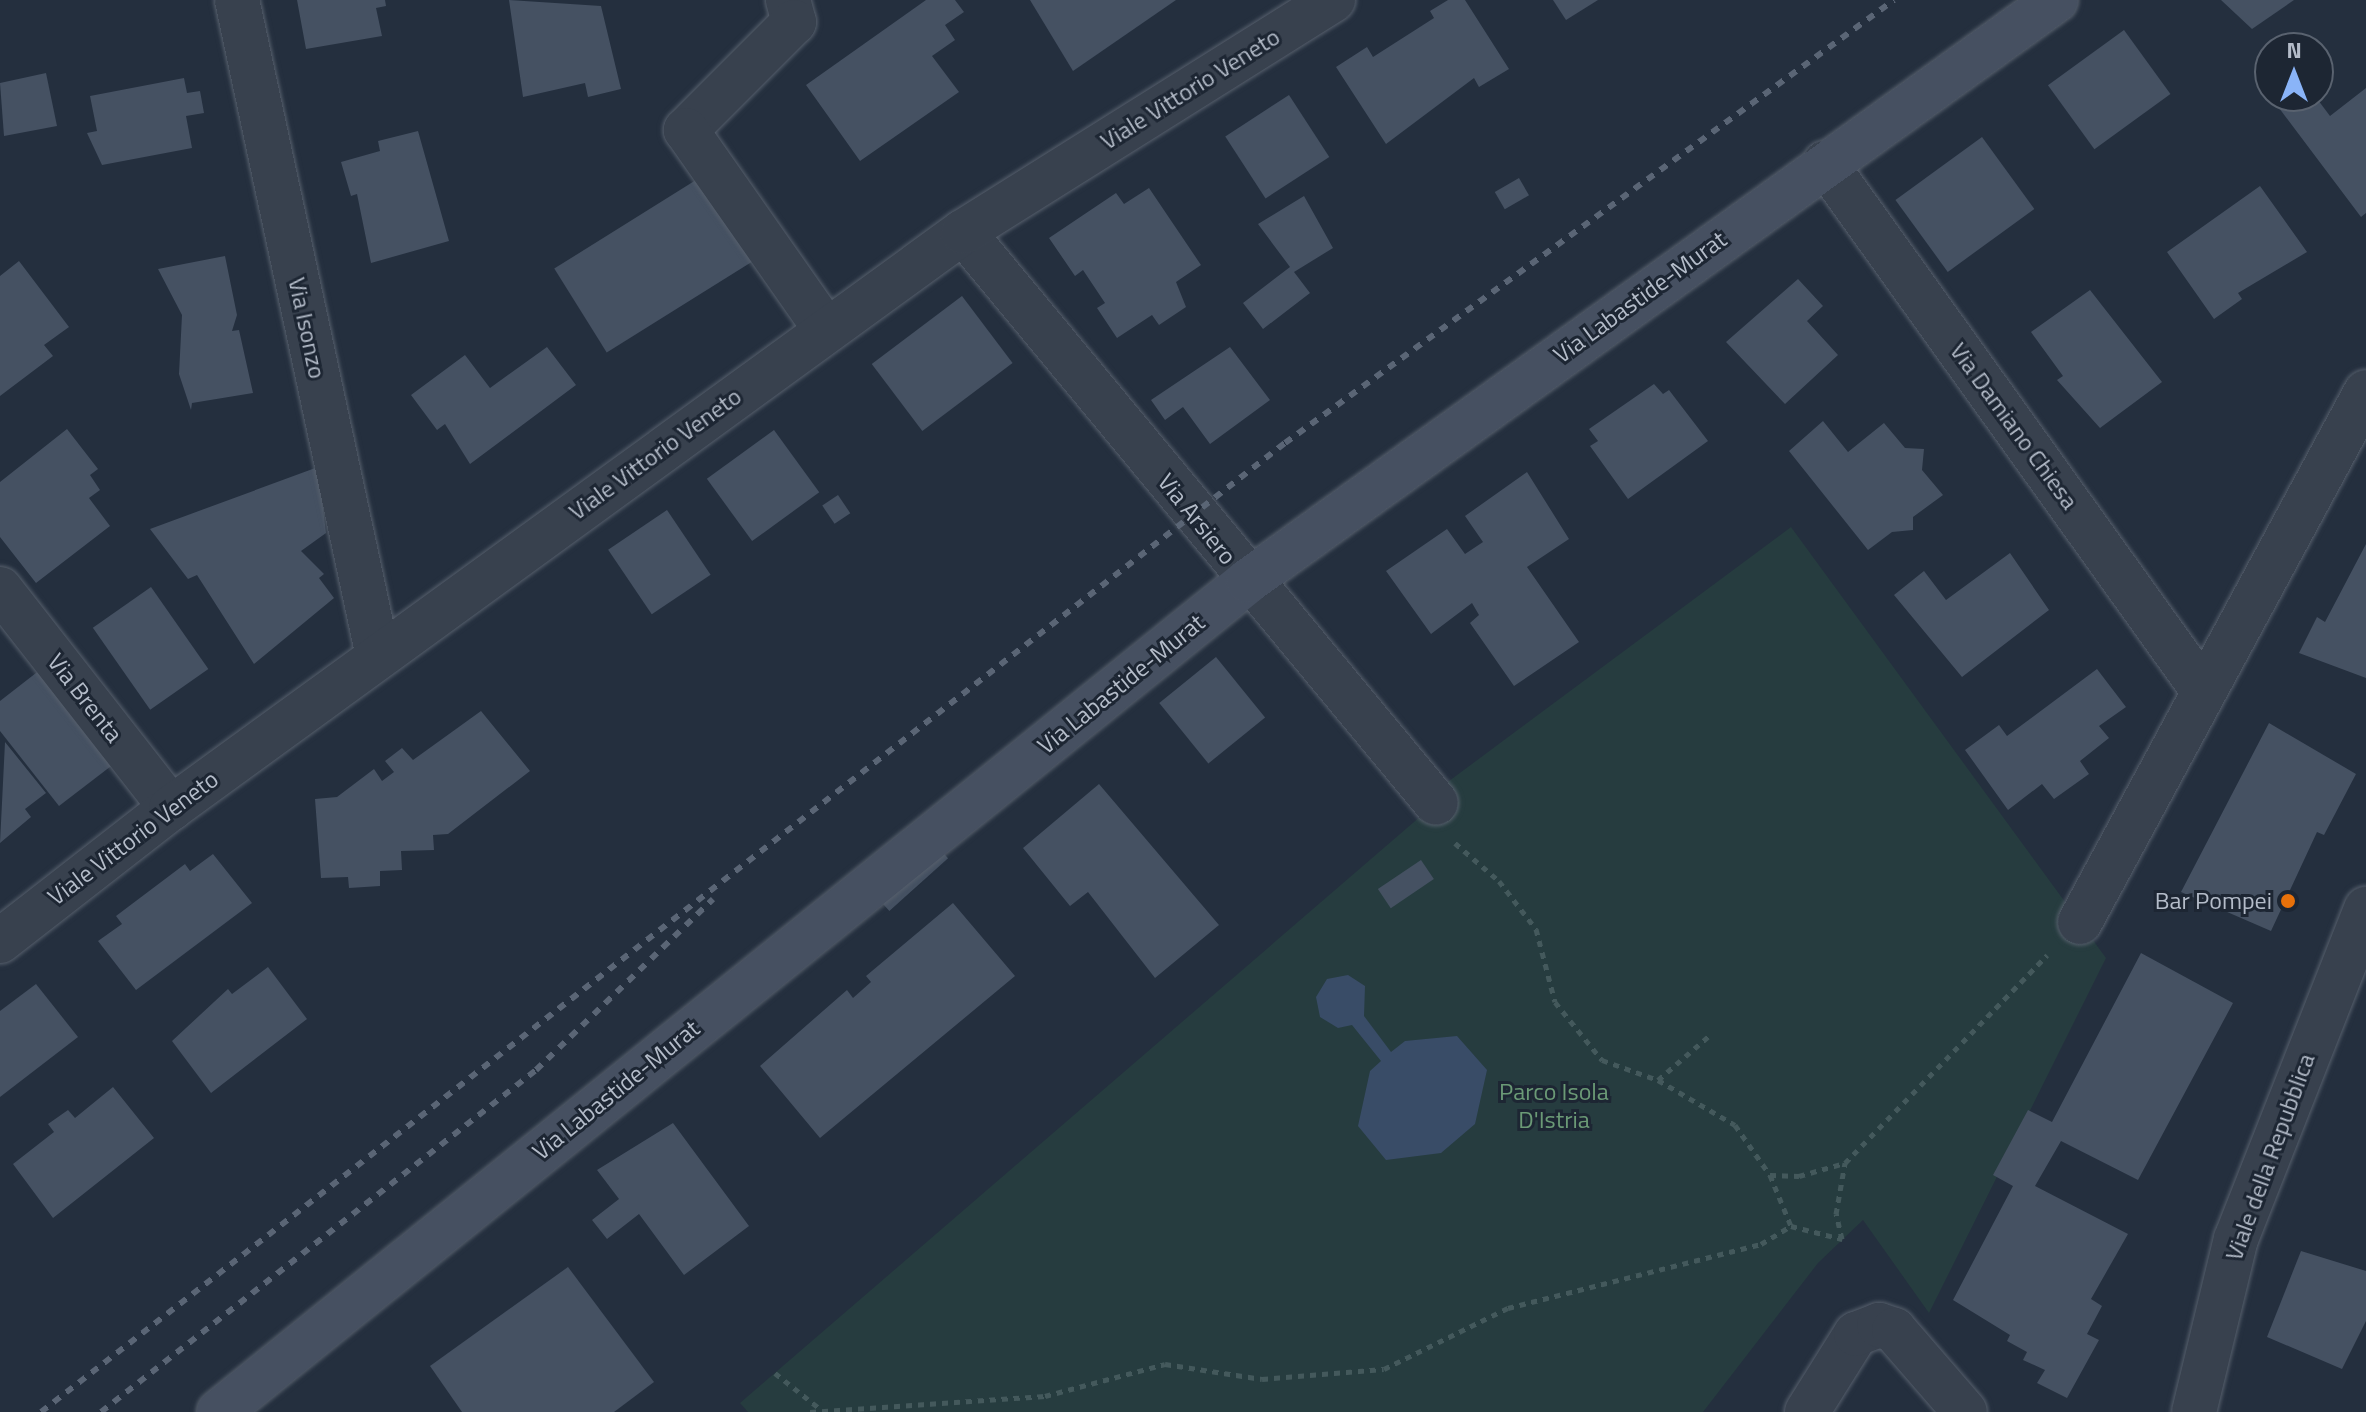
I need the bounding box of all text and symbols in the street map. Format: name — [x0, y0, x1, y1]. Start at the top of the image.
street label: Viale Vittorio Veneto — [1095, 22, 1285, 156]
north arrow — [2254, 32, 2334, 112]
text: N — [2286, 33, 2302, 67]
street label: Via Labastide-Murat — [1548, 225, 1732, 369]
street label: Via Isonzo — [282, 275, 332, 381]
street label: Via Damiano Chiesa — [1944, 337, 2084, 515]
street label: Viale Vittorio Veneto — [563, 382, 747, 526]
street label: Via Arsiero — [1152, 468, 1242, 570]
street label: Via Labastide-Murat — [1032, 608, 1210, 760]
street label: Via Brenta — [41, 648, 129, 748]
street label: Viale Vittorio Veneto — [42, 765, 224, 911]
place label: Bar Pompei — [2155, 887, 2272, 915]
marker: Bar Pompei — [2279, 892, 2297, 910]
street label: Via Labastide-Murat — [527, 1014, 705, 1166]
street label: Viale della Repubblica — [2219, 1050, 2321, 1264]
park label: Parco Isola D'Istria — [1499, 1078, 1609, 1134]

